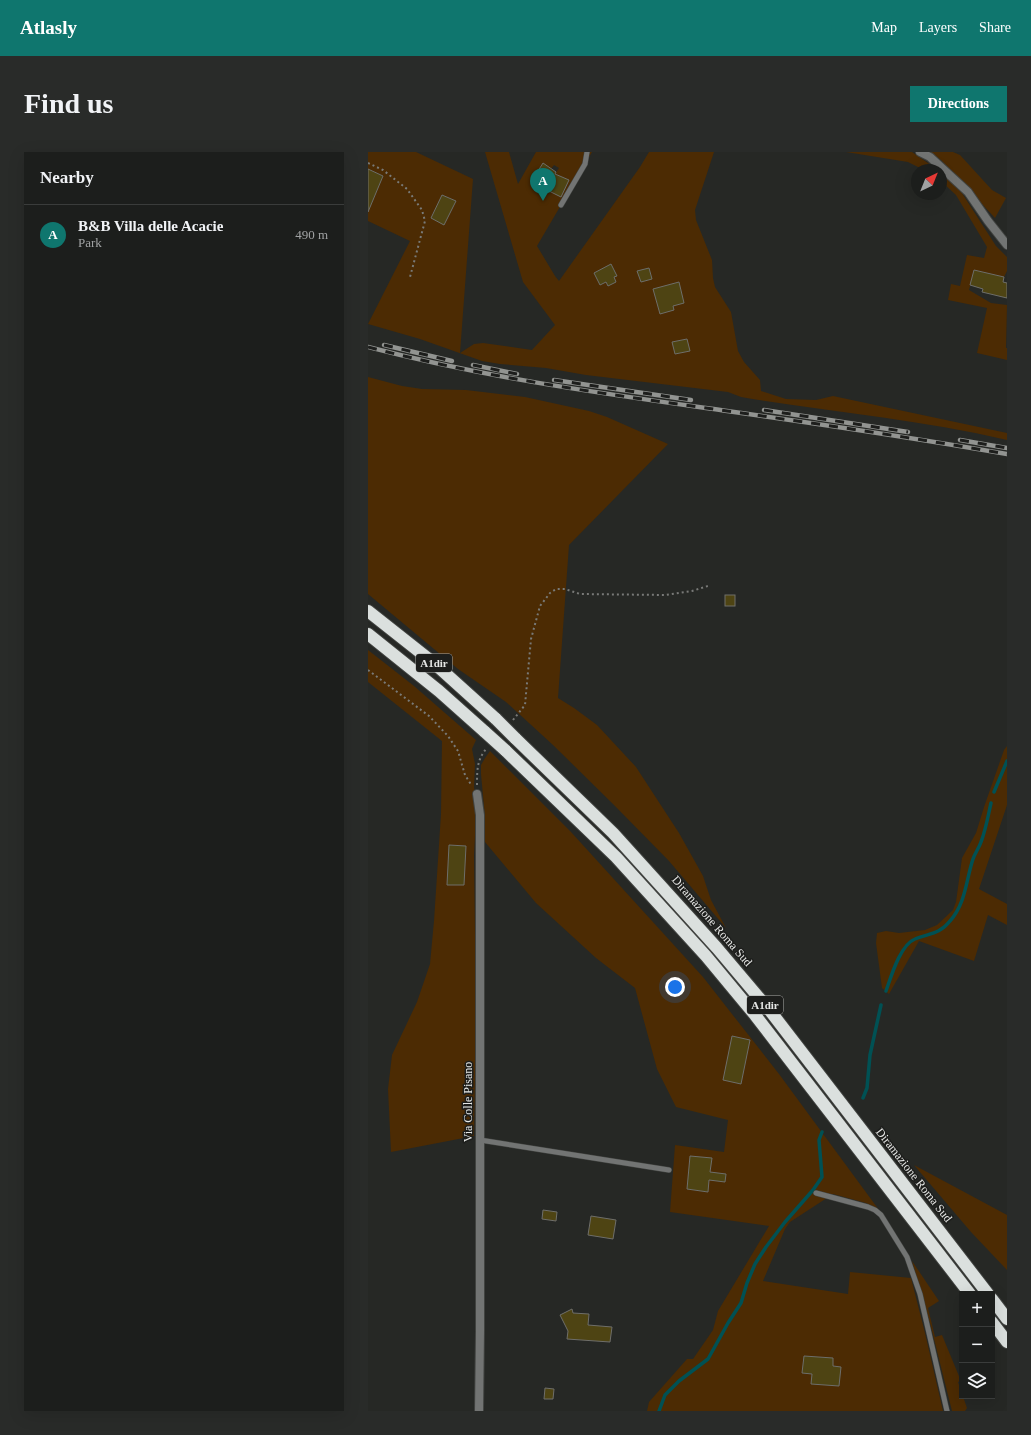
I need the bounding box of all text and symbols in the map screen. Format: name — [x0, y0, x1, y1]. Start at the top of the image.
text: Atlasly — [20, 17, 77, 38]
text: Map — [871, 20, 897, 35]
text: Layers — [919, 20, 957, 35]
text: Share — [979, 20, 1011, 35]
button: Directions — [910, 86, 1007, 122]
text: Find us — [24, 88, 114, 119]
north arrow — [911, 164, 947, 200]
text: Nearby — [40, 168, 94, 187]
pin: A — [530, 168, 556, 201]
text: B&B Villa delle Acacie — [78, 218, 223, 234]
text: A — [48, 227, 58, 242]
text: 490 m — [295, 227, 328, 242]
text: Park — [78, 235, 102, 250]
road number: A1dir — [416, 654, 452, 672]
street label: Diramazione Roma Sud — [669, 873, 755, 969]
your location — [665, 977, 685, 997]
road number: A1dir — [747, 996, 783, 1014]
street label: Via Colle Pisano — [461, 1062, 475, 1142]
street label: Diramazione Roma Sud — [873, 1125, 955, 1225]
map controls — [959, 1291, 995, 1399]
button: + — [959, 1291, 995, 1327]
button: − — [959, 1327, 995, 1363]
button: layers — [959, 1363, 995, 1399]

